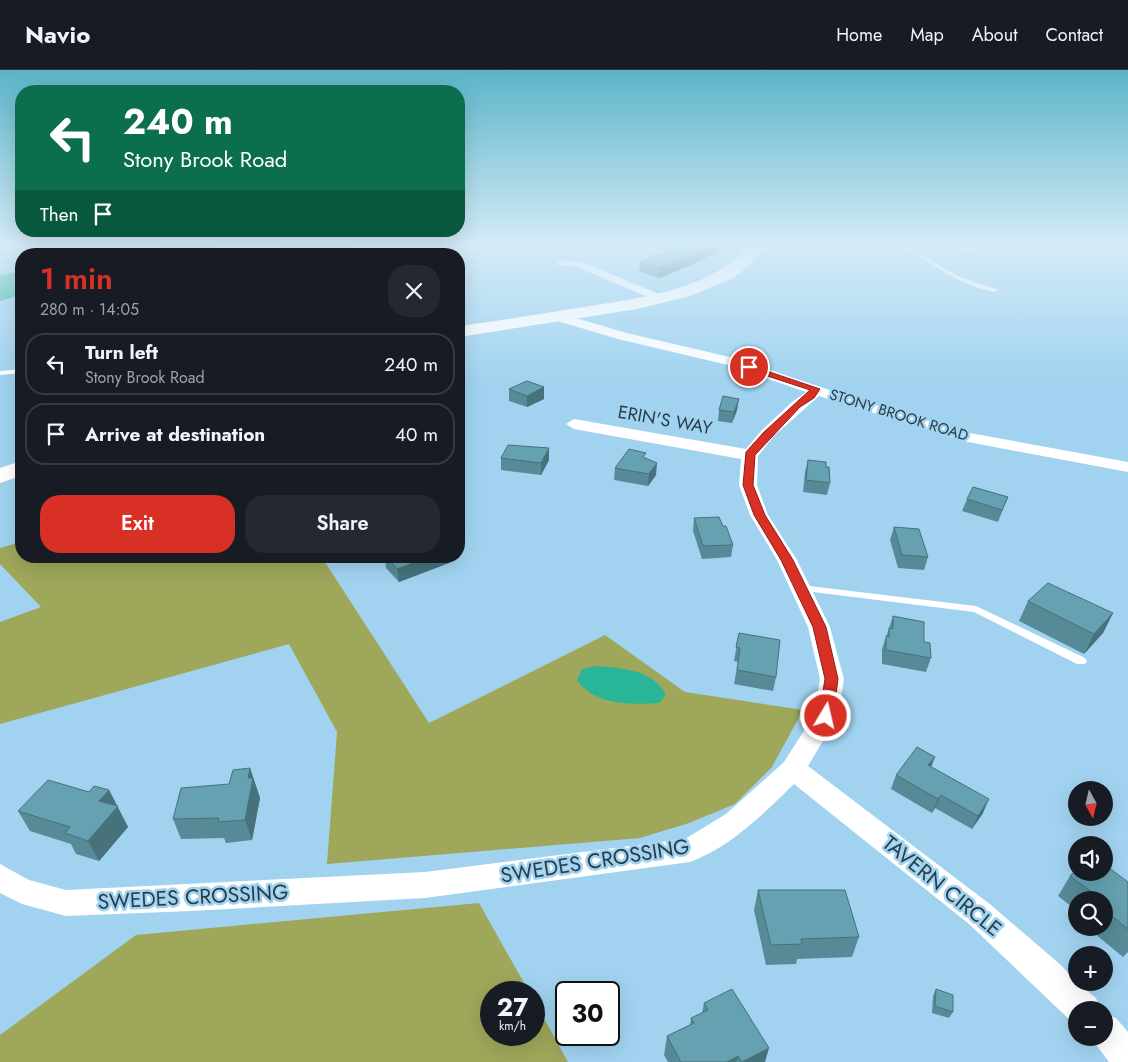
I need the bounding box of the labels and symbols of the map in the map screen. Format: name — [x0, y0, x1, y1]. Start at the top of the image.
pin — [728, 346, 770, 388]
street label: STONY BROOK ROAD — [827, 383, 971, 447]
street label: ERIN'S WAY — [616, 399, 715, 441]
position arrow — [799, 689, 851, 741]
north arrow — [1068, 781, 1112, 826]
street label: TAVERN CIRCLE — [876, 828, 1008, 944]
street label: SWEDES CROSSING — [498, 831, 692, 891]
street label: SWEDES CROSSING — [97, 877, 289, 917]
speed limit sign: 30 — [555, 981, 620, 1046]

